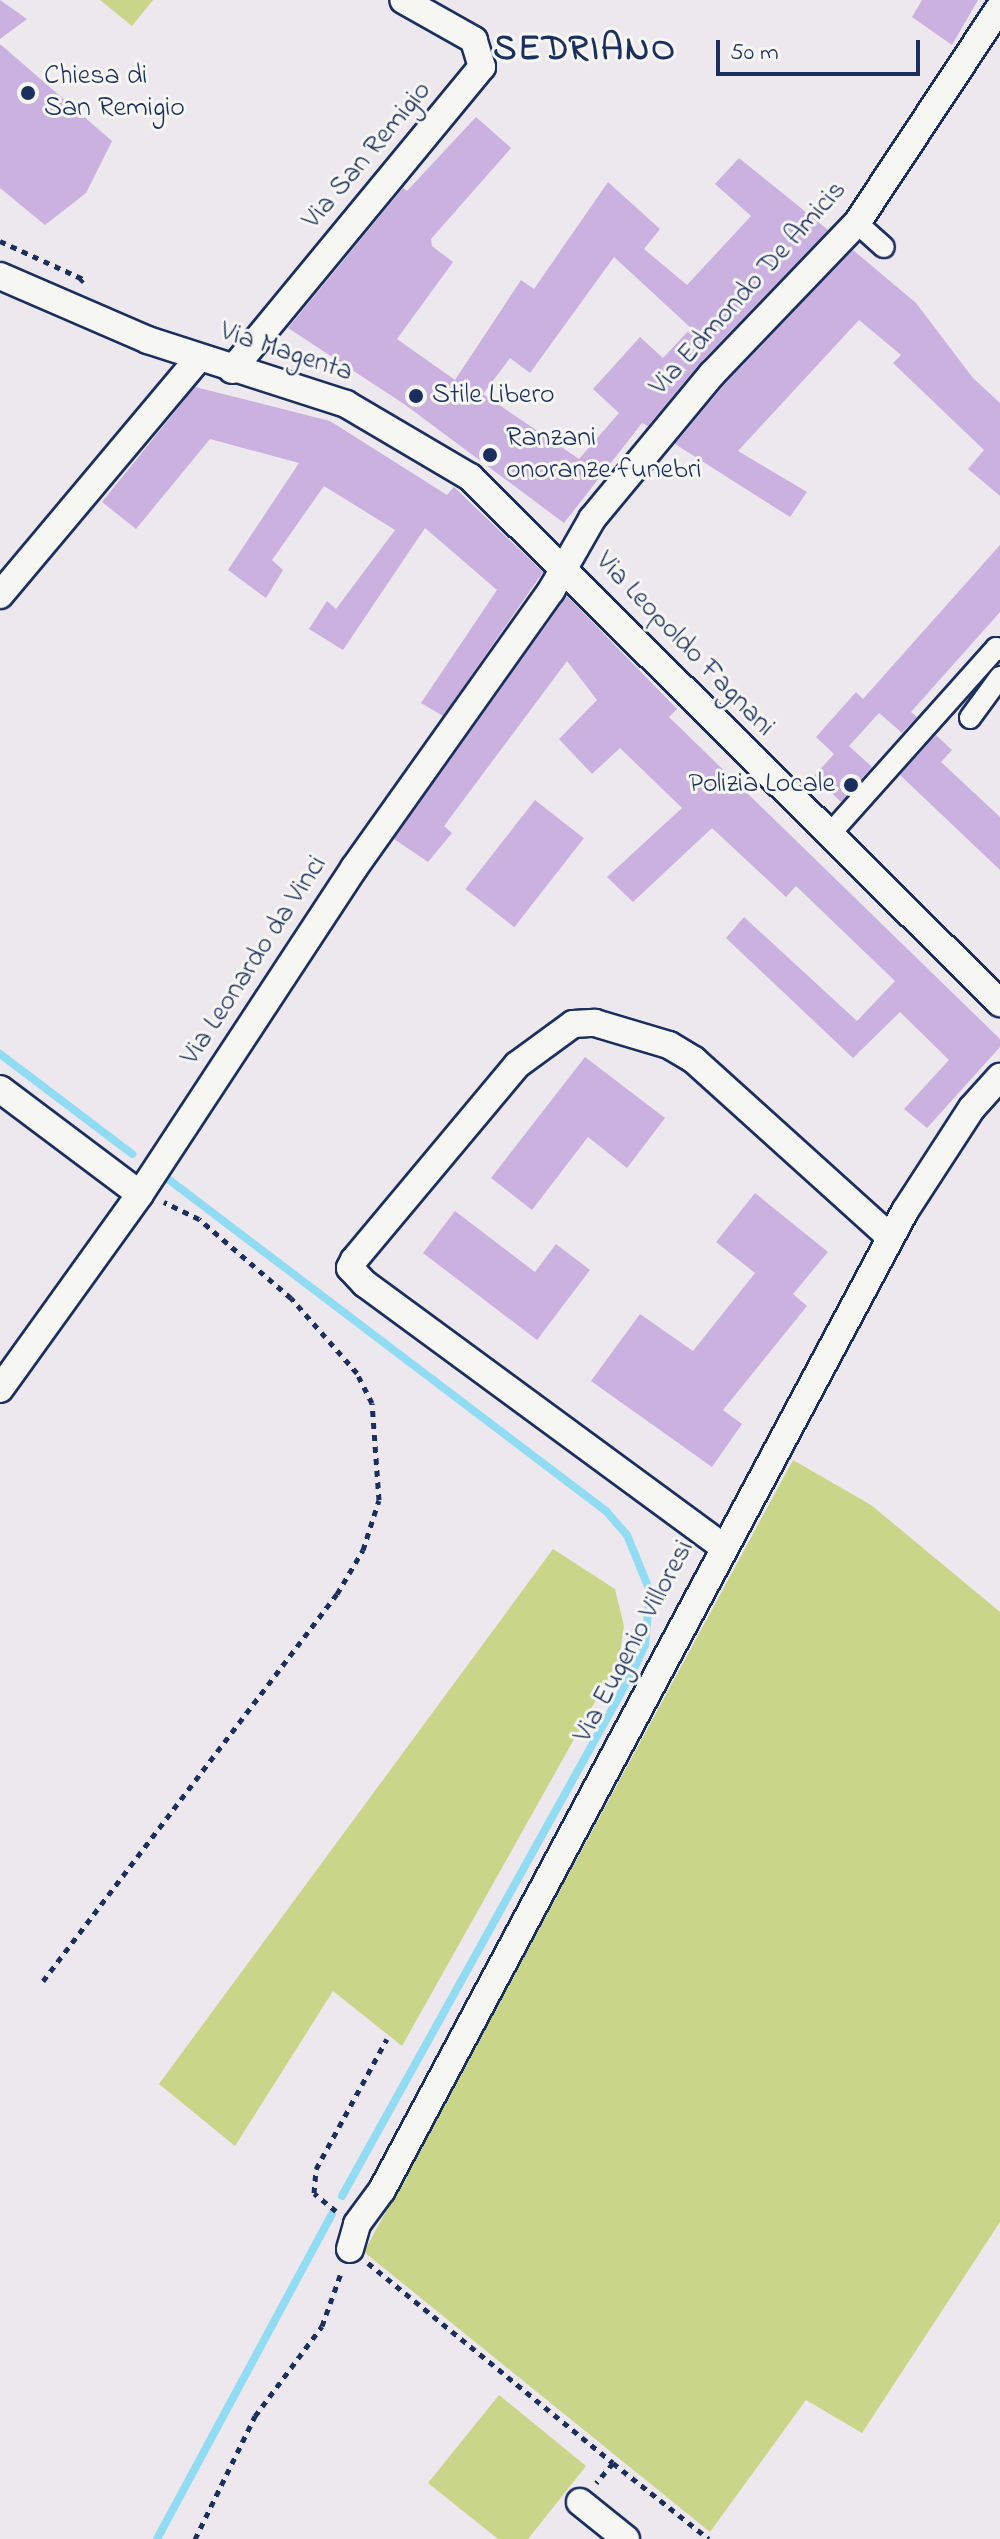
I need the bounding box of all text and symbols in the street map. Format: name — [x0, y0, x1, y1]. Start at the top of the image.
scale bar — [720, 24, 924, 74]
district label: SEDRIANO — [493, 29, 677, 73]
text: 50 m — [730, 36, 779, 71]
place label: Chiesa di San Remigio — [44, 60, 185, 126]
street label: Via San Remigio — [296, 75, 440, 237]
marker: Chiesa di San Remigio — [19, 84, 37, 102]
street label: Via Edmondo De Amicis — [644, 175, 854, 403]
street label: Via Magenta — [216, 316, 356, 390]
place label: Stile Libero — [432, 379, 555, 413]
marker: Stile Libero — [407, 387, 425, 405]
place label: Ranzani onoranze funebri — [506, 422, 702, 488]
marker: Ranzani onoranze funebri — [481, 446, 499, 464]
street label: Via Leopoldo Fagnani — [587, 546, 781, 744]
place label: Polizia Locale — [688, 768, 835, 802]
marker: Polizia Locale — [842, 776, 860, 794]
street label: Via Leonardo da Vinci — [175, 850, 335, 1072]
street label: Via Eugenio Villoresi — [568, 1535, 702, 1749]

